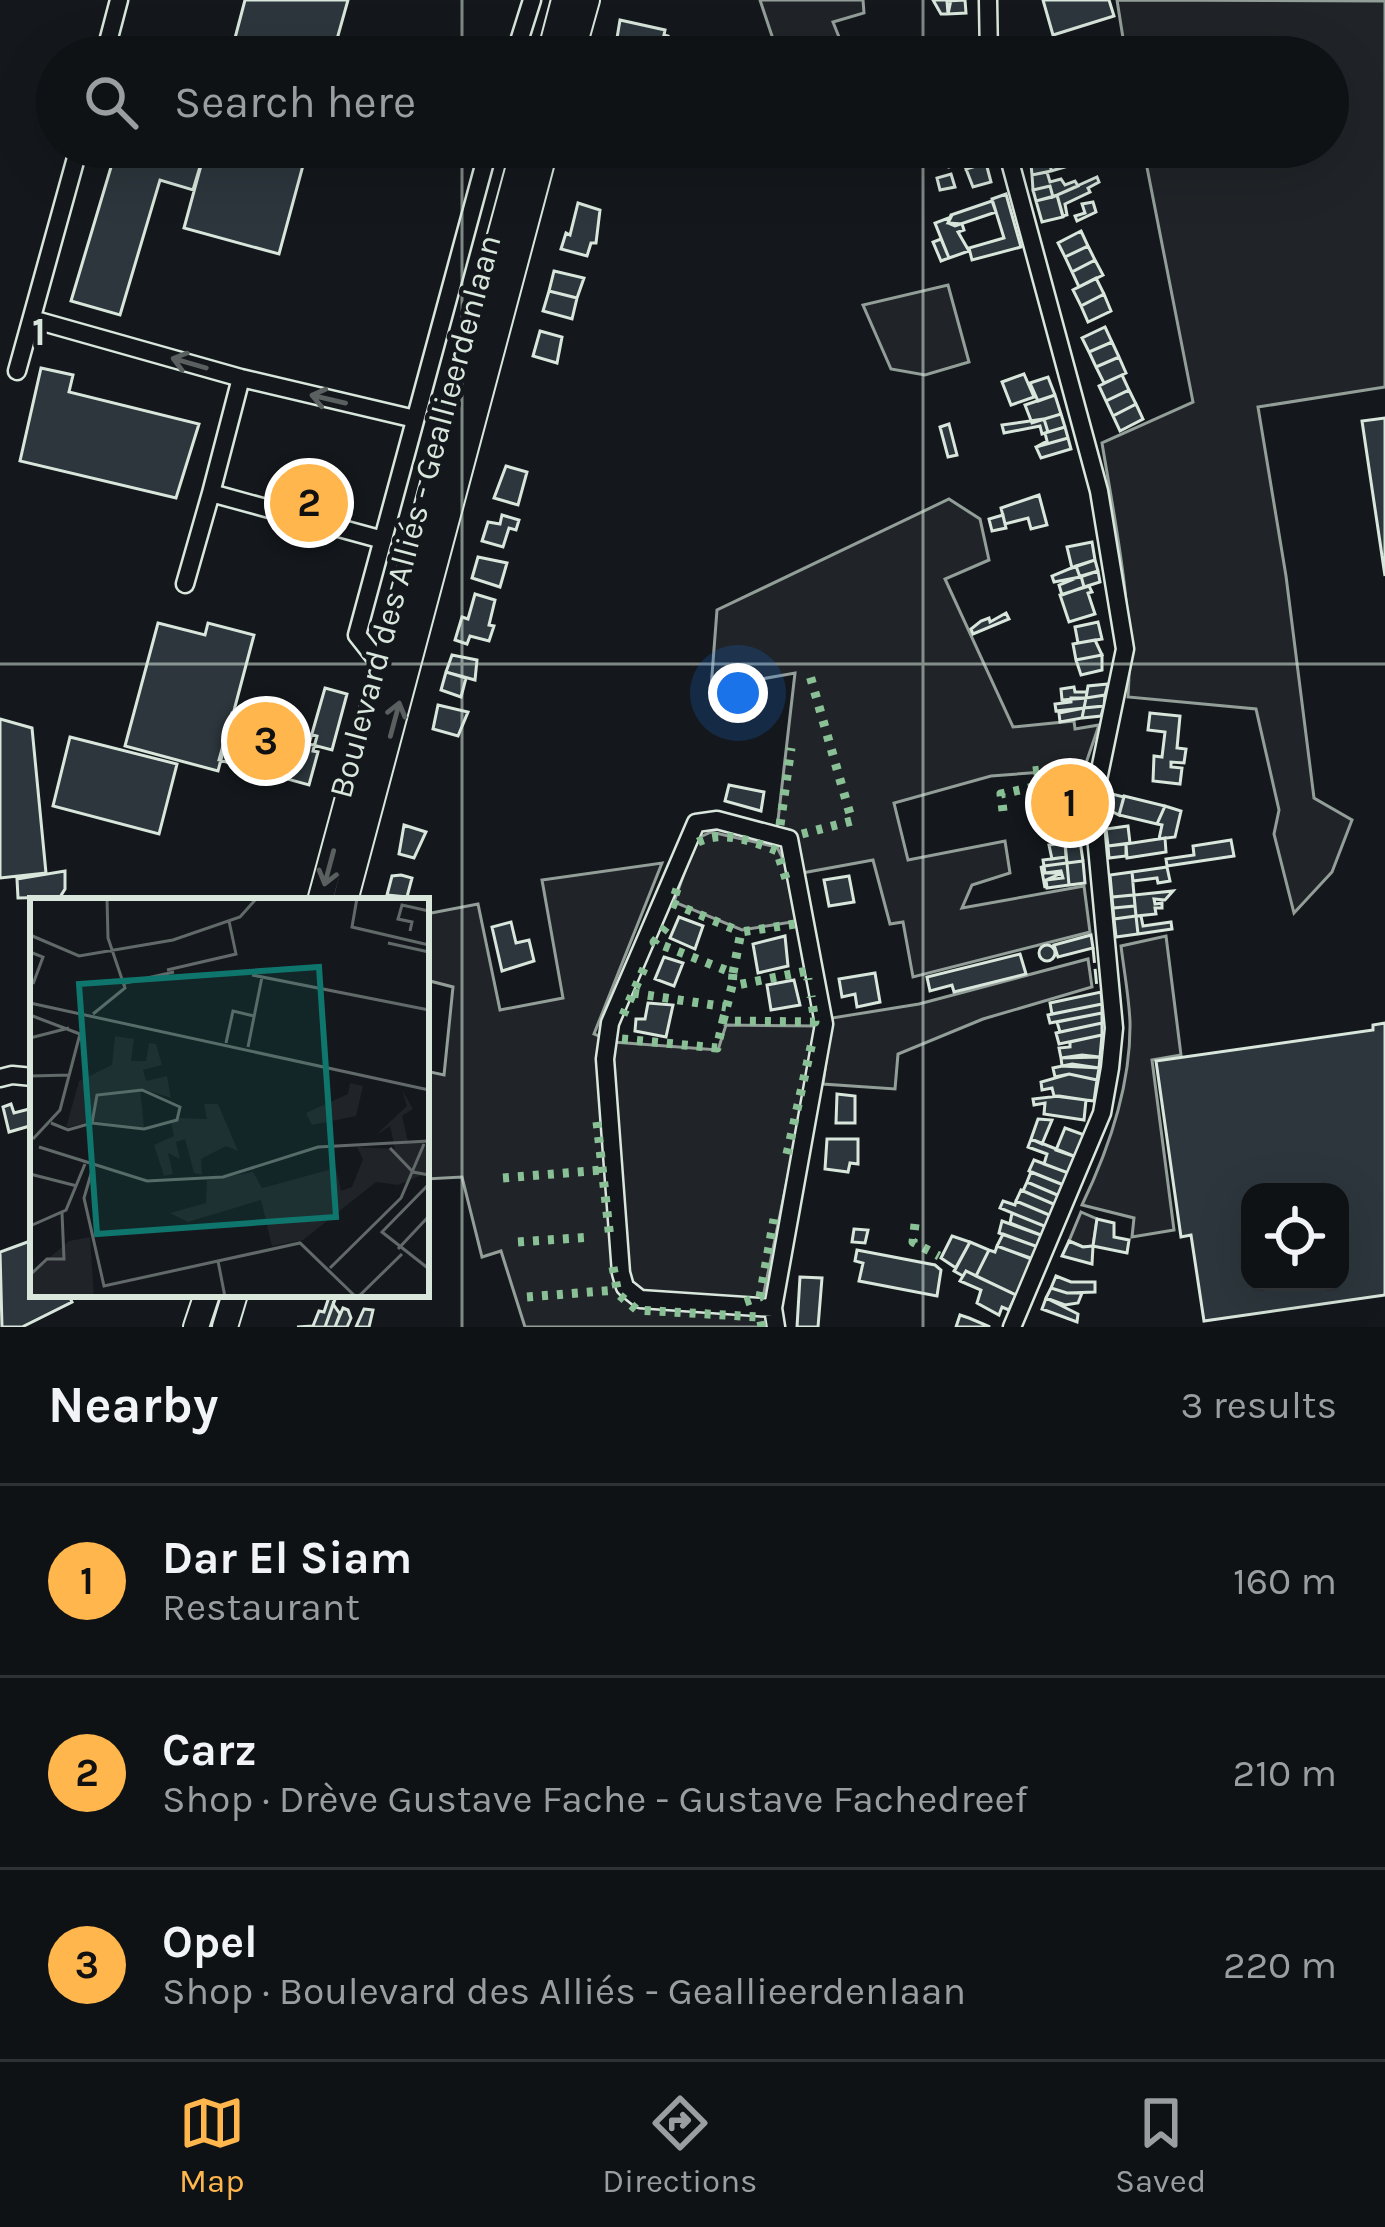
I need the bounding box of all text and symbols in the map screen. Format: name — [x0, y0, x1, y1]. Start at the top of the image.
search box — [36, 36, 1349, 168]
icon: search — [78, 69, 144, 135]
text: Search here — [174, 76, 416, 128]
street label: Boulevard des Alliés - Geallieerdenlaan — [321, 230, 509, 802]
text: 1 — [32, 309, 46, 355]
one-way arrow — [171, 351, 209, 373]
one-way arrow — [310, 387, 348, 409]
pin: 2 — [270, 458, 348, 548]
your location — [708, 663, 768, 723]
pin: 3 — [227, 696, 305, 786]
one-way arrow — [386, 701, 408, 739]
pin: 1 — [1031, 758, 1109, 848]
one-way arrow — [317, 848, 339, 886]
inset map — [30, 898, 429, 1297]
map controls — [1241, 1183, 1349, 1291]
button: locate — [1241, 1183, 1349, 1291]
text: Nearby — [48, 1375, 218, 1435]
text: 3 results — [1180, 1382, 1337, 1428]
text: Dar El Siam — [162, 1532, 412, 1584]
text: 1 — [80, 1558, 94, 1604]
text: 160 m — [1233, 1558, 1337, 1604]
text: Restaurant — [162, 1584, 360, 1630]
text: Carz — [162, 1724, 257, 1776]
text: 2 — [75, 1750, 99, 1796]
text: 210 m — [1233, 1750, 1337, 1796]
text: Shop · Drève Gustave Fache - Gustave Fachedreef — [162, 1776, 1028, 1822]
text: Opel — [162, 1916, 258, 1968]
text: 3 — [75, 1942, 99, 1988]
text: 220 m — [1223, 1942, 1337, 1988]
text: Shop · Boulevard des Alliés - Geallieerdenlaan — [162, 1968, 966, 2014]
tab: Map — [179, 2090, 245, 2200]
tab: Directions — [602, 2090, 757, 2200]
tab: Saved — [1115, 2090, 1206, 2200]

